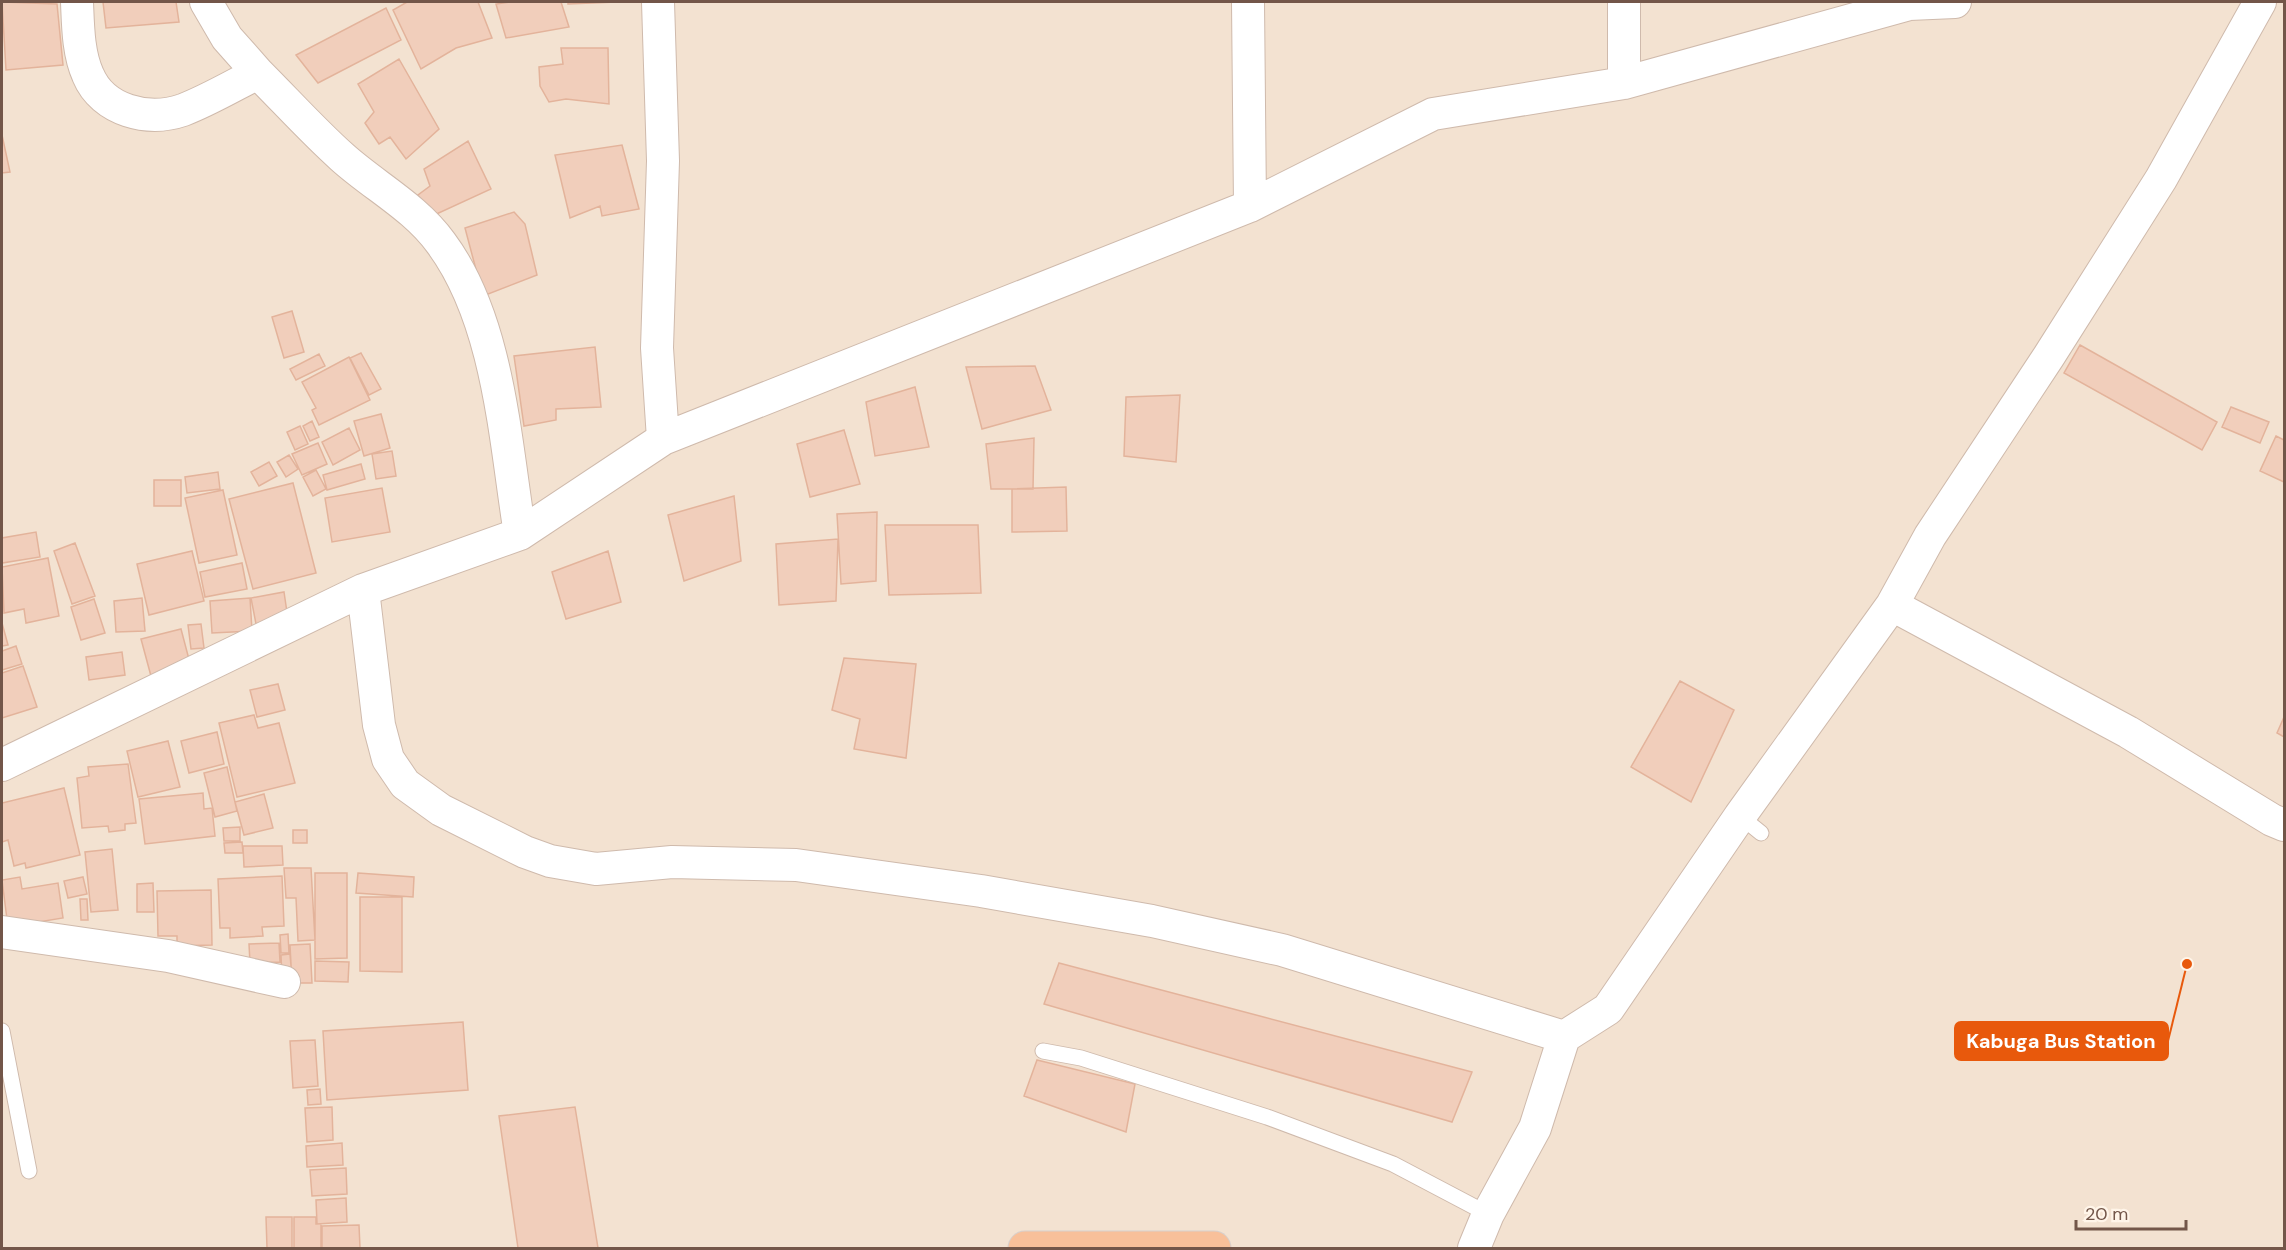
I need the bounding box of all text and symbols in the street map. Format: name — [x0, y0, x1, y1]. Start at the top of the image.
callout: Kabuga Bus Station — [1955, 1022, 2168, 1060]
text: Kabuga Bus Station — [1966, 1028, 2156, 1054]
scale bar — [2076, 1193, 2186, 1231]
text: 20 m — [2085, 1202, 2128, 1226]

